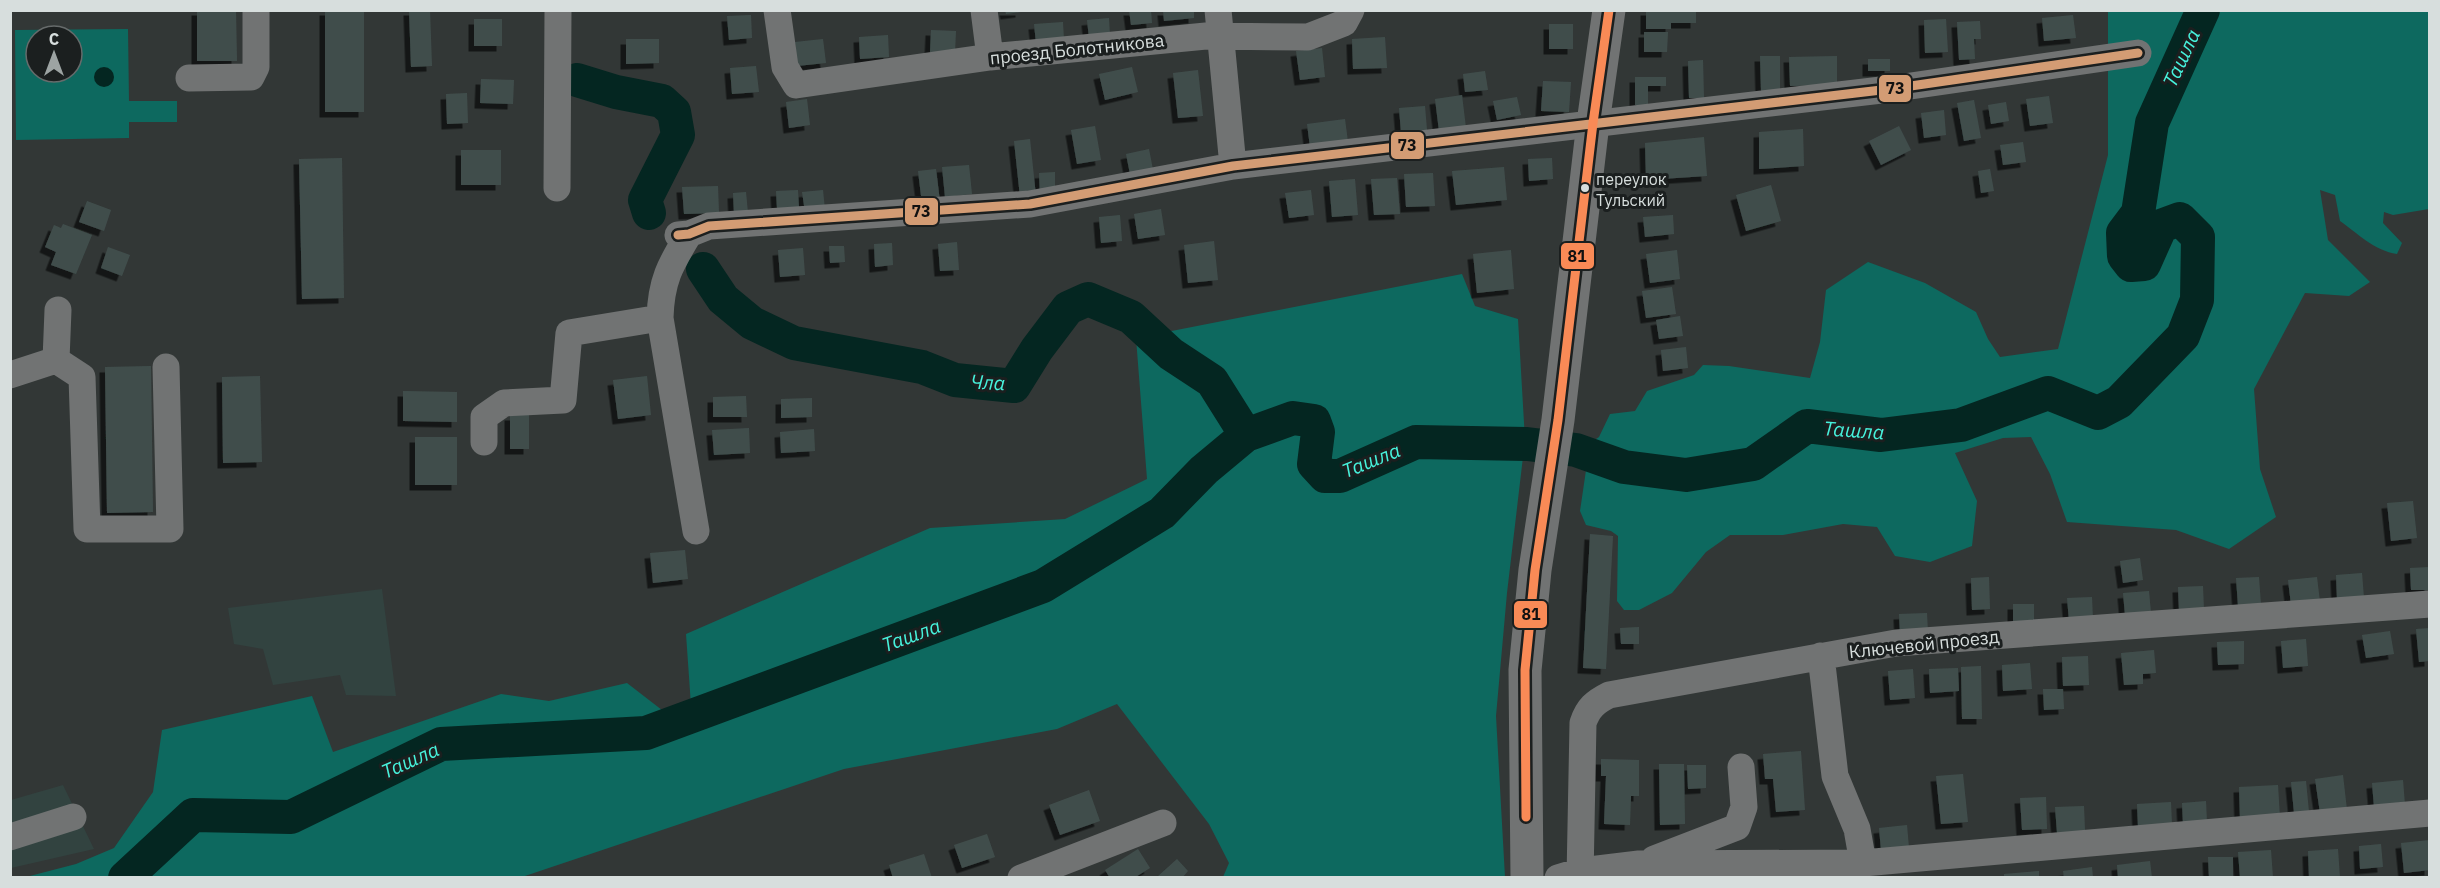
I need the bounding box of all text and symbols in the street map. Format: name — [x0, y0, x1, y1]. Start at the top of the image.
north arrow — [24, 24, 84, 84]
water label: Ташла — [2156, 25, 2206, 91]
street label: проезд Болотникова — [989, 28, 1166, 70]
text: С — [49, 29, 59, 49]
line badge: 73 — [1878, 74, 1912, 103]
text: 73 — [1885, 78, 1905, 98]
line badge: 73 — [1390, 131, 1425, 160]
text: 73 — [1397, 135, 1417, 155]
place label: переулок Тульский — [1596, 169, 1667, 210]
marker: переулок Тульский — [1579, 182, 1591, 194]
line badge: 73 — [904, 197, 939, 226]
text: 73 — [911, 201, 931, 221]
line badge: 81 — [1560, 242, 1595, 270]
text: 81 — [1567, 246, 1587, 266]
water label: Чла — [970, 368, 1006, 396]
water label: Ташла — [1823, 414, 1885, 446]
water label: Ташла — [1338, 436, 1404, 484]
line badge: 81 — [1513, 600, 1548, 629]
text: 81 — [1521, 604, 1541, 624]
water label: Ташла — [878, 612, 944, 658]
street label: Ключевой проезд — [1848, 625, 2001, 663]
water label: Ташла — [377, 735, 443, 785]

